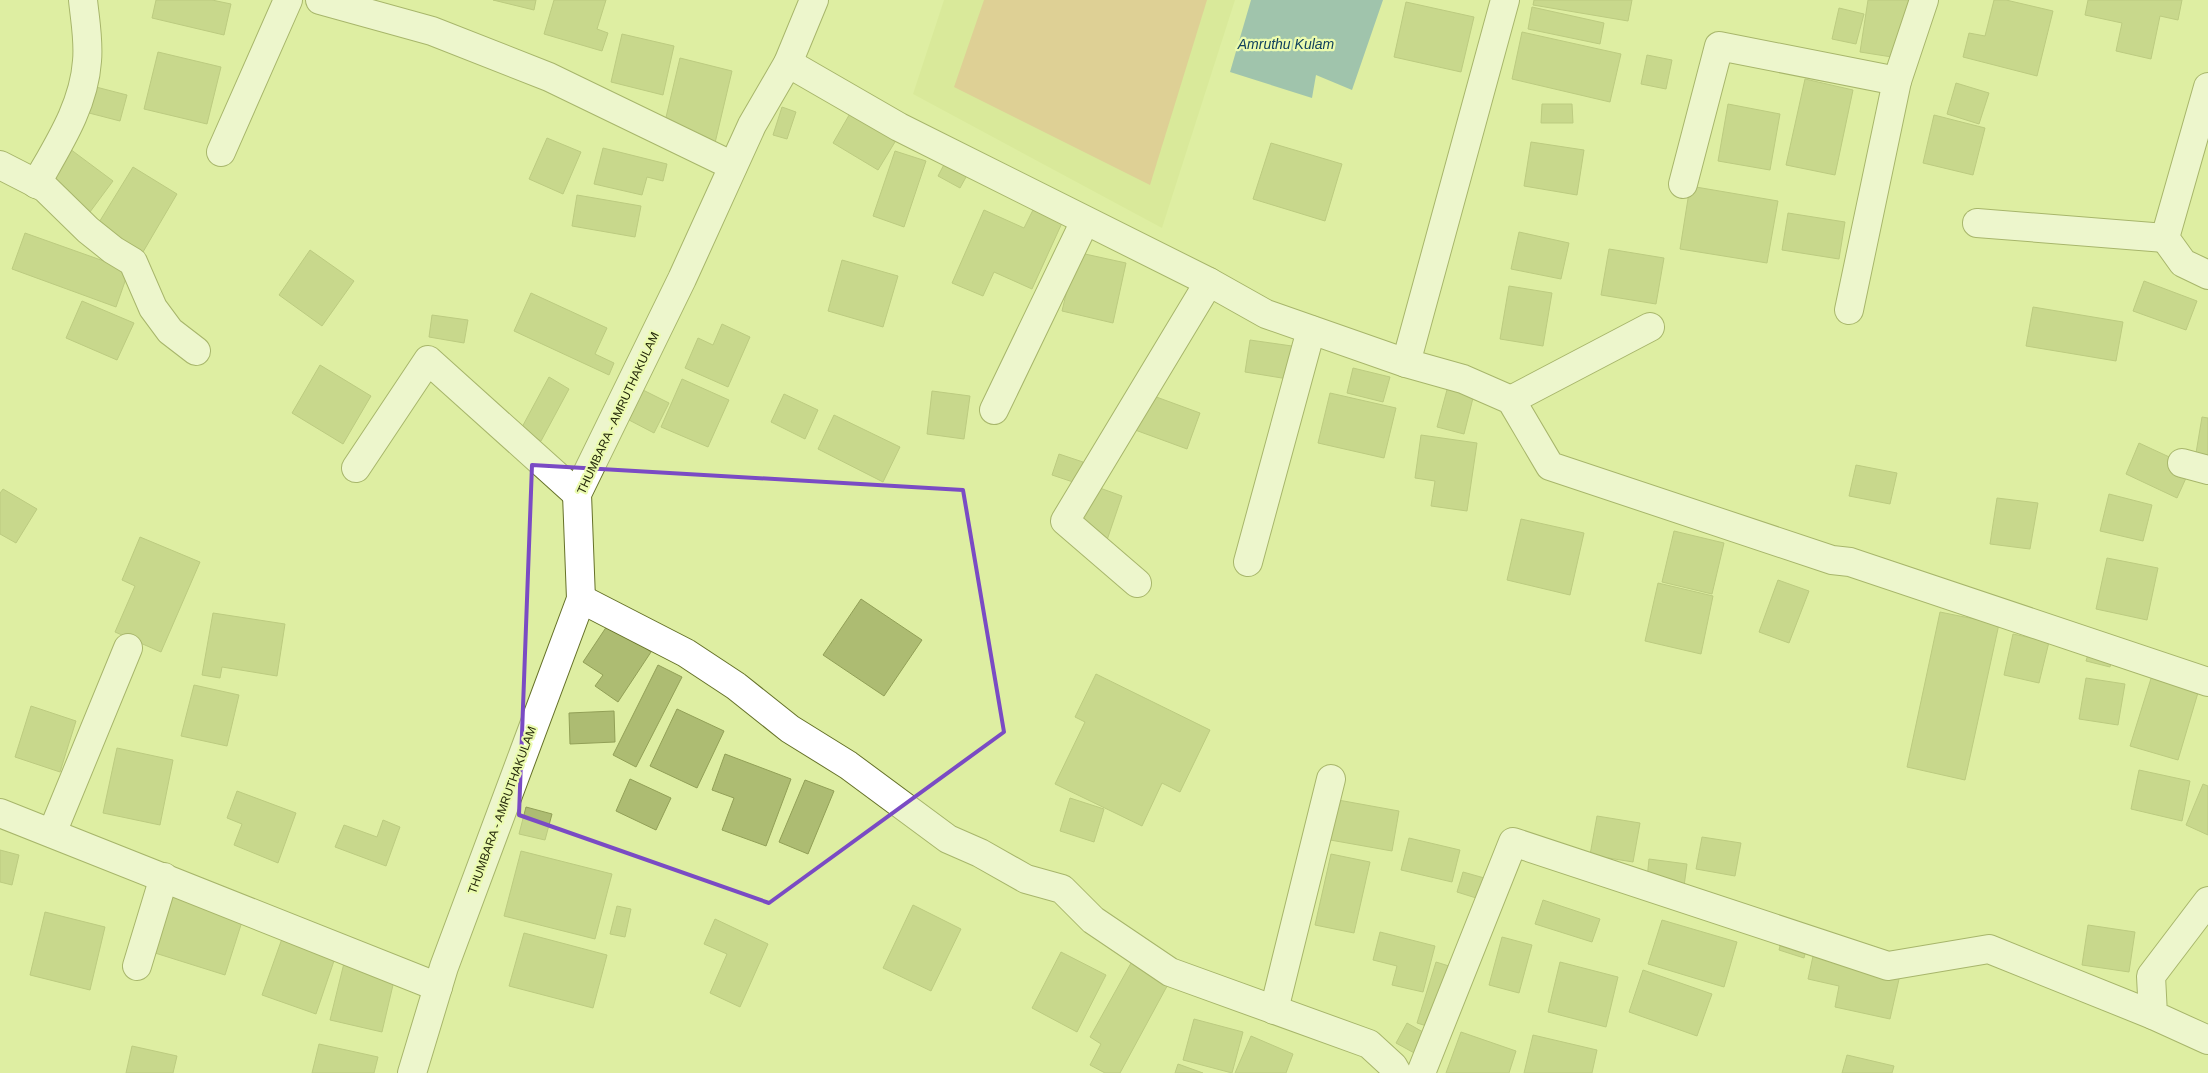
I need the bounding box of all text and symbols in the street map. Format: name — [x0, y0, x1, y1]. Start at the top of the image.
water label: Amruthu Kulam — [1237, 36, 1335, 52]
street label: THUMBARA - AMRUTHAKULAM — [574, 330, 662, 496]
street label: THUMBARA - AMRUTHAKULAM — [465, 724, 539, 896]

